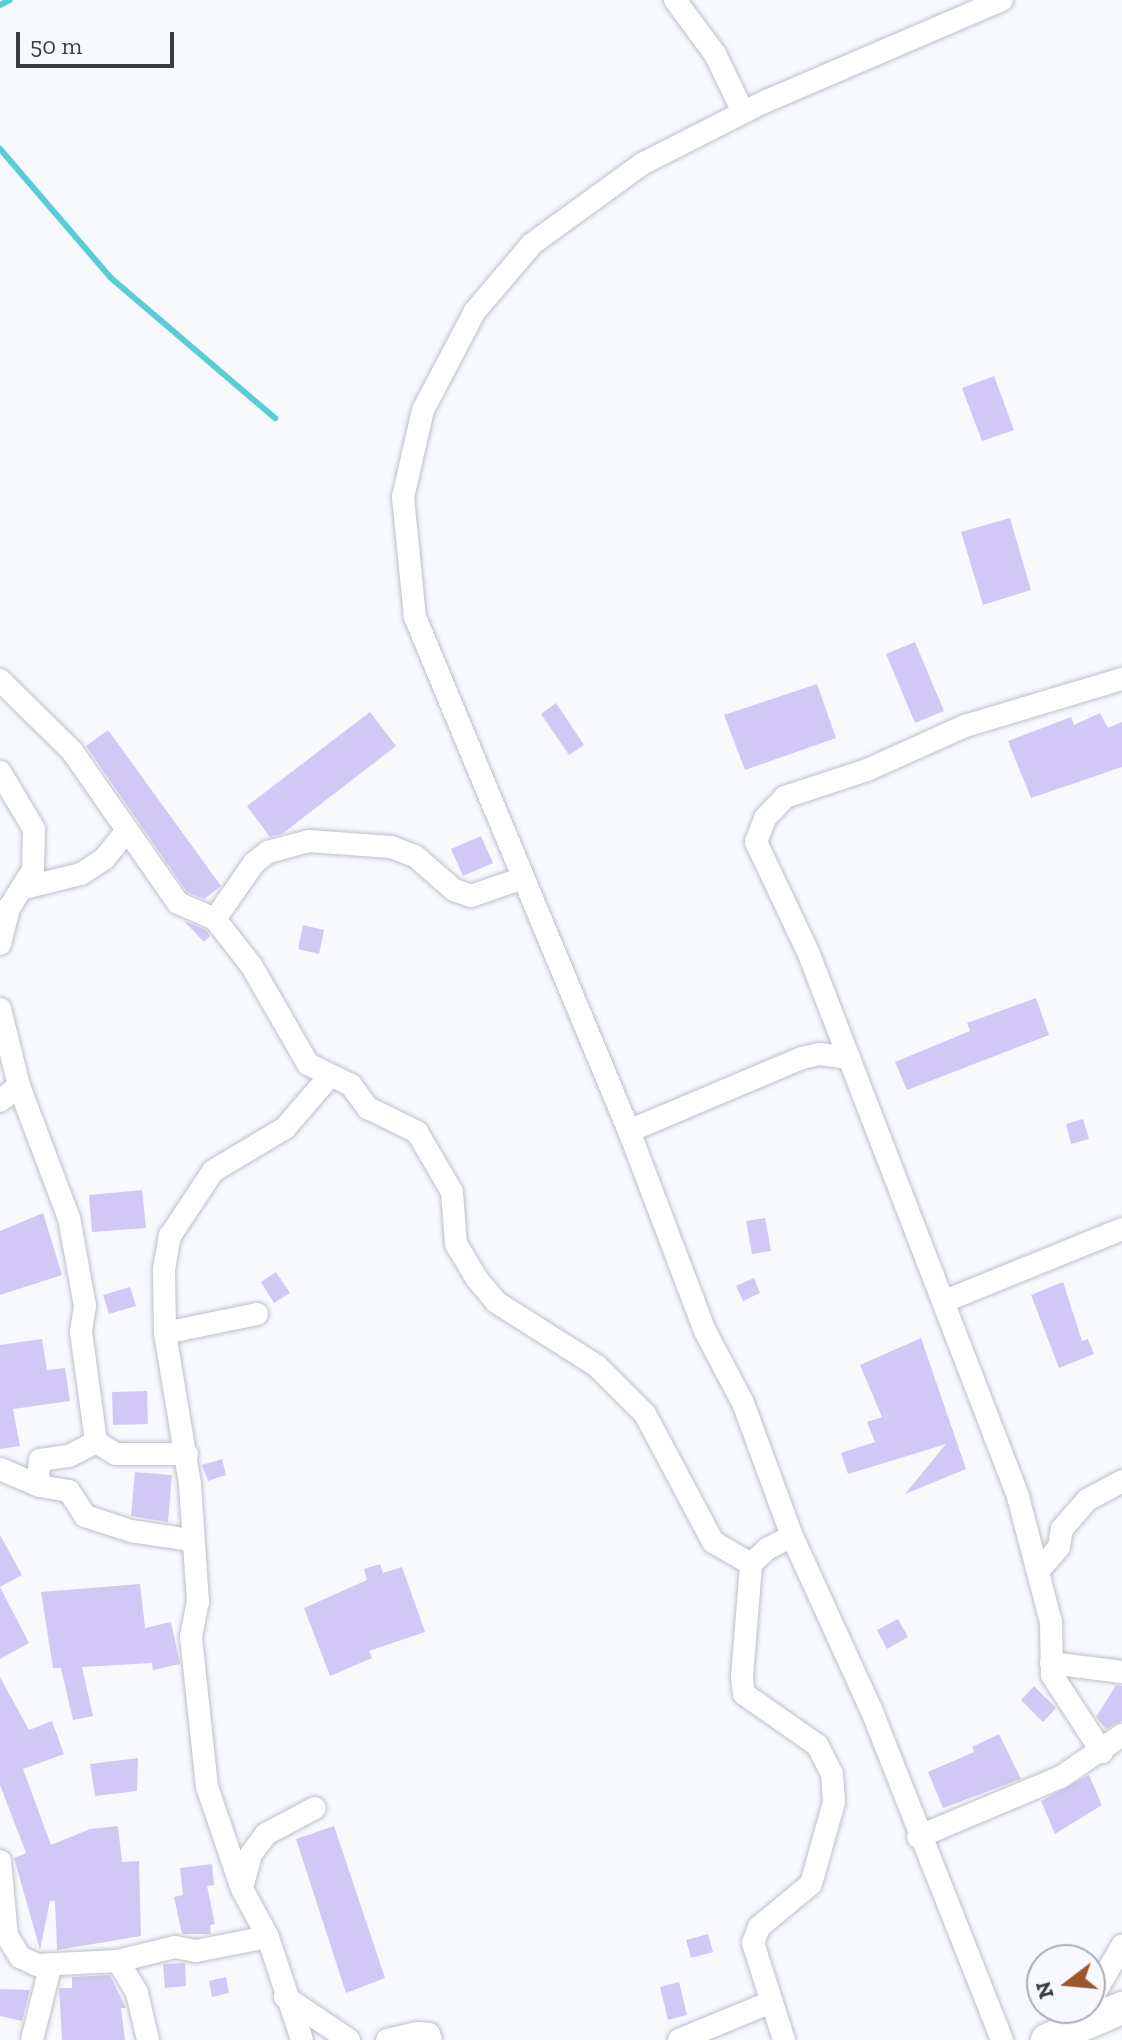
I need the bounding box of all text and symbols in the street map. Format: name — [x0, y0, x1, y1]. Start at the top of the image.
scale bar — [20, 16, 178, 66]
text: 50 m — [30, 31, 82, 60]
north arrow — [1026, 1944, 1106, 2024]
text: N — [1029, 1978, 1060, 2002]

